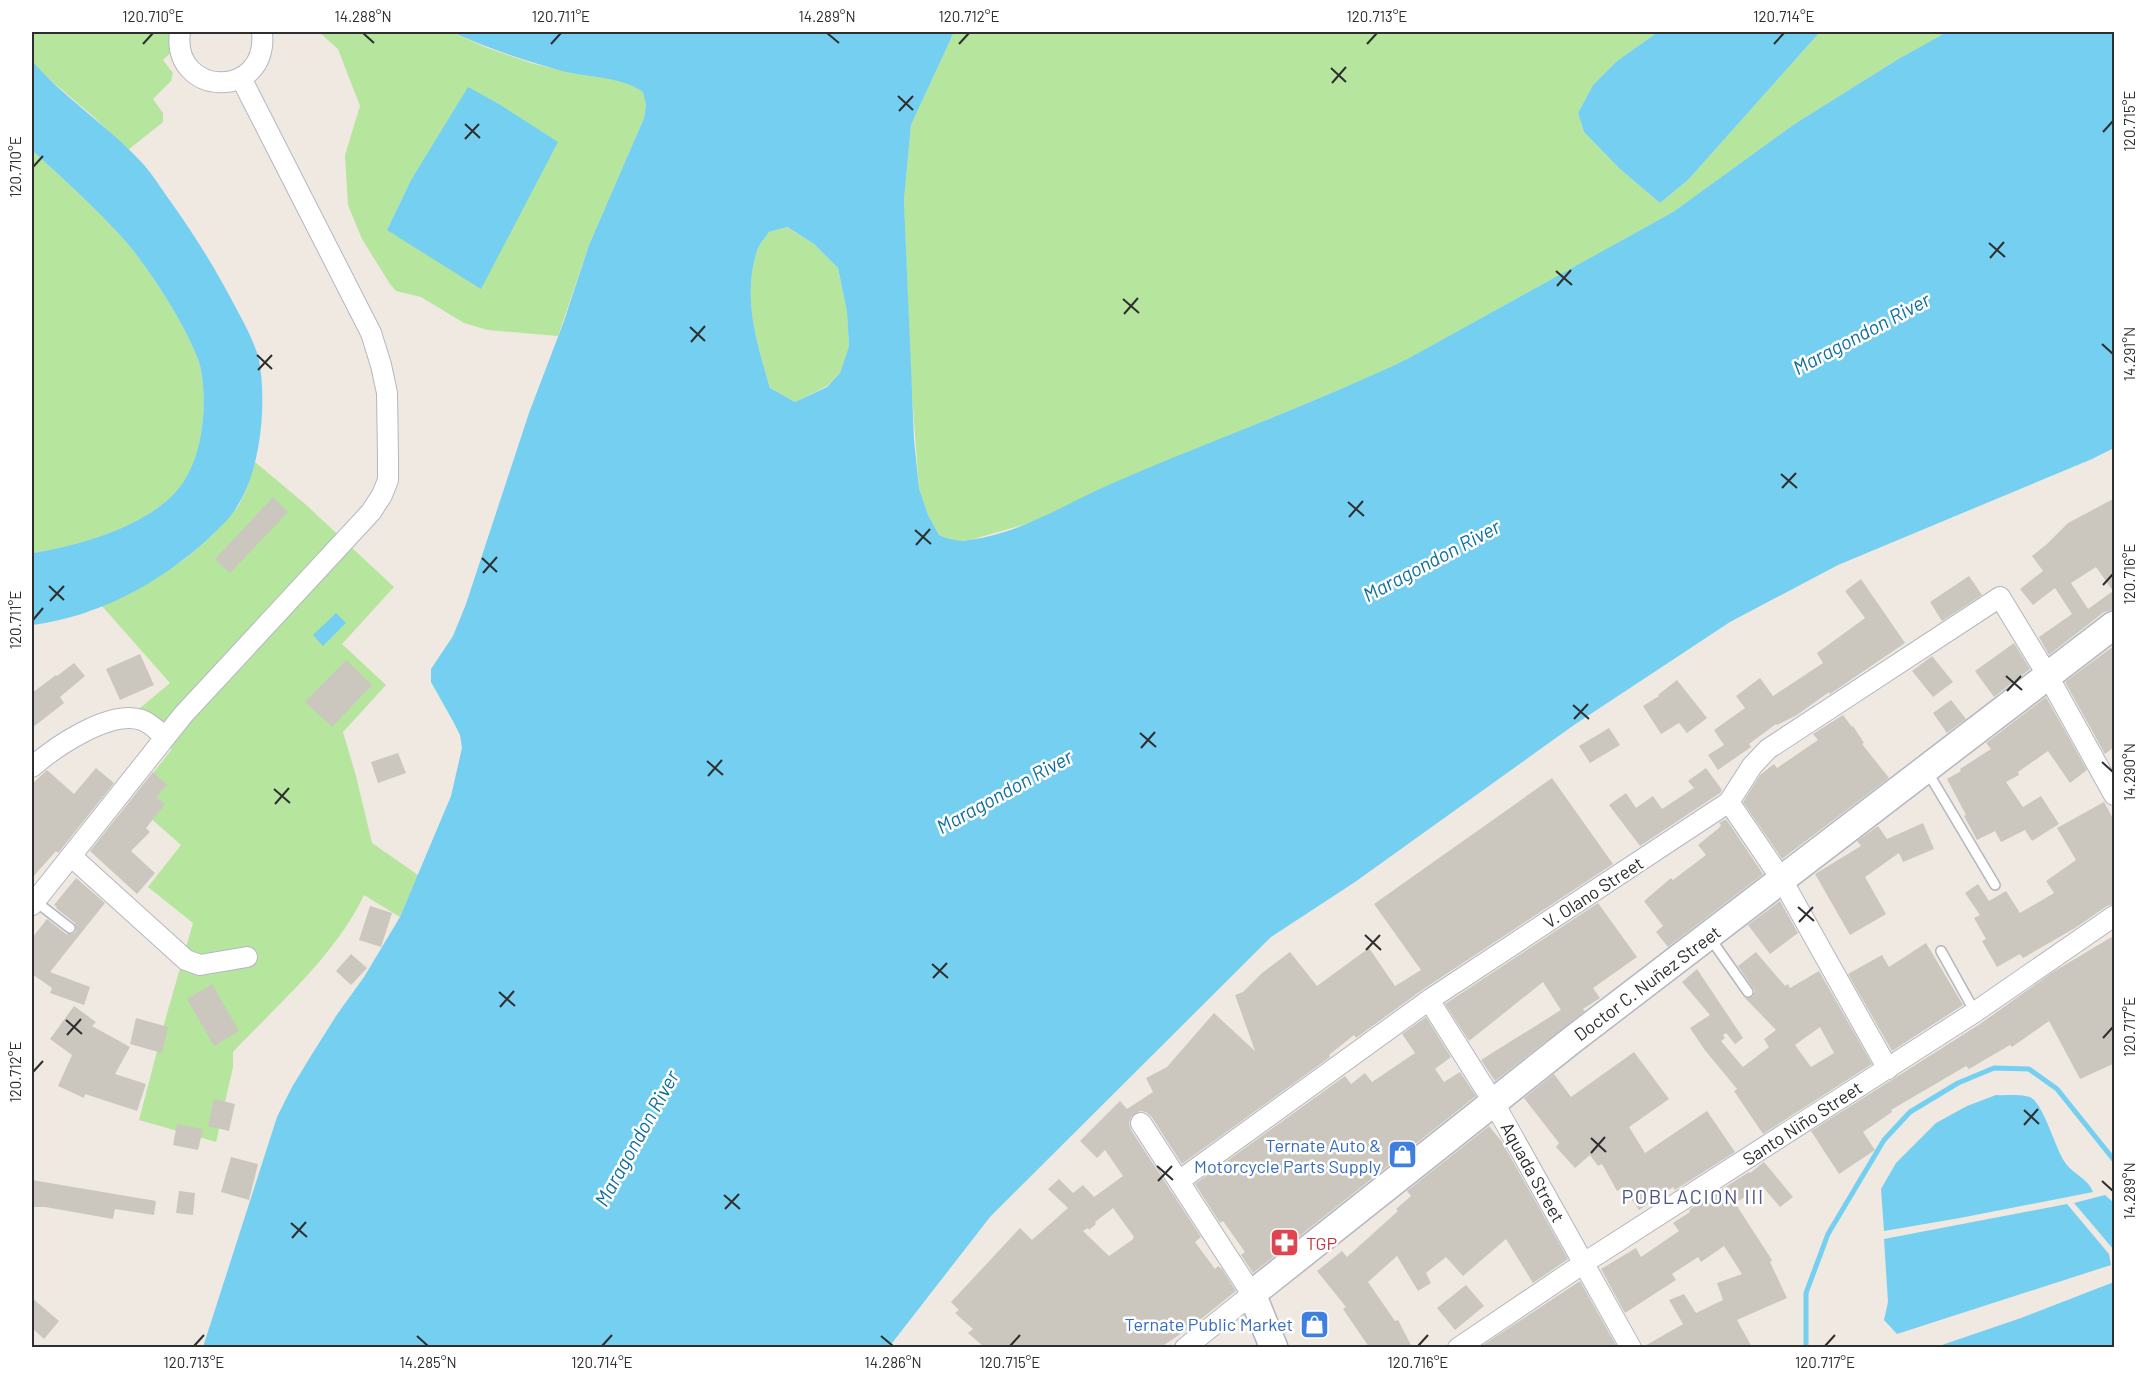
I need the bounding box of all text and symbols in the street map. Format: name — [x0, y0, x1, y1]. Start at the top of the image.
text: 120.710°E — [122, 7, 184, 25]
text: 14.288°N — [334, 7, 392, 25]
text: 120.711°E — [532, 7, 590, 25]
text: 14.289°N — [798, 7, 856, 25]
text: 120.712°E — [938, 7, 1000, 25]
text: 120.713°E — [1347, 7, 1407, 25]
text: 120.714°E — [1753, 7, 1815, 25]
text: 120.715°E — [2120, 91, 2138, 151]
text: 120.710°E — [6, 136, 24, 198]
water label: Maragondon River — [1788, 286, 1934, 379]
text: 14.291°N — [2120, 327, 2138, 381]
water label: Maragondon River — [1358, 513, 1504, 606]
text: 120.716°E — [2120, 544, 2138, 604]
text: 120.711°E — [6, 591, 24, 649]
water label: Maragondon River — [932, 743, 1077, 838]
text: 14.290°N — [2120, 743, 2138, 801]
street label: V. Olano Street — [1539, 852, 1647, 932]
street label: Doctor C. Nuñez Street — [1569, 921, 1725, 1045]
text: 120.717°E — [2120, 997, 2138, 1057]
text: 120.712°E — [6, 1041, 24, 1103]
water label: Maragondon River — [589, 1065, 684, 1210]
street label: Santo Niño Street — [1738, 1076, 1866, 1170]
street label: Aquada Street — [1496, 1118, 1570, 1226]
place label: Ternate Auto & Motorcycle Parts Supply — [1194, 1134, 1381, 1177]
shop icon: Ternate Auto & Motorcycle Parts Supply — [1386, 1139, 1418, 1171]
text: 14.289°N — [2120, 1162, 2138, 1220]
district label: POBLACION III — [1621, 1184, 1765, 1208]
pharmacy icon: TGP — [1269, 1227, 1301, 1259]
place label: TGP — [1306, 1232, 1337, 1254]
shop icon: Ternate Public Market — [1298, 1308, 1330, 1340]
place label: Ternate Public Market — [1124, 1313, 1293, 1335]
text: 120.713°E — [164, 1353, 224, 1371]
text: 14.285°N — [399, 1353, 457, 1371]
text: 120.714°E — [571, 1353, 633, 1371]
text: 14.286°N — [864, 1353, 922, 1371]
text: 120.715°E — [980, 1353, 1040, 1371]
text: 120.716°E — [1388, 1353, 1448, 1371]
text: 120.717°E — [1795, 1353, 1855, 1371]

